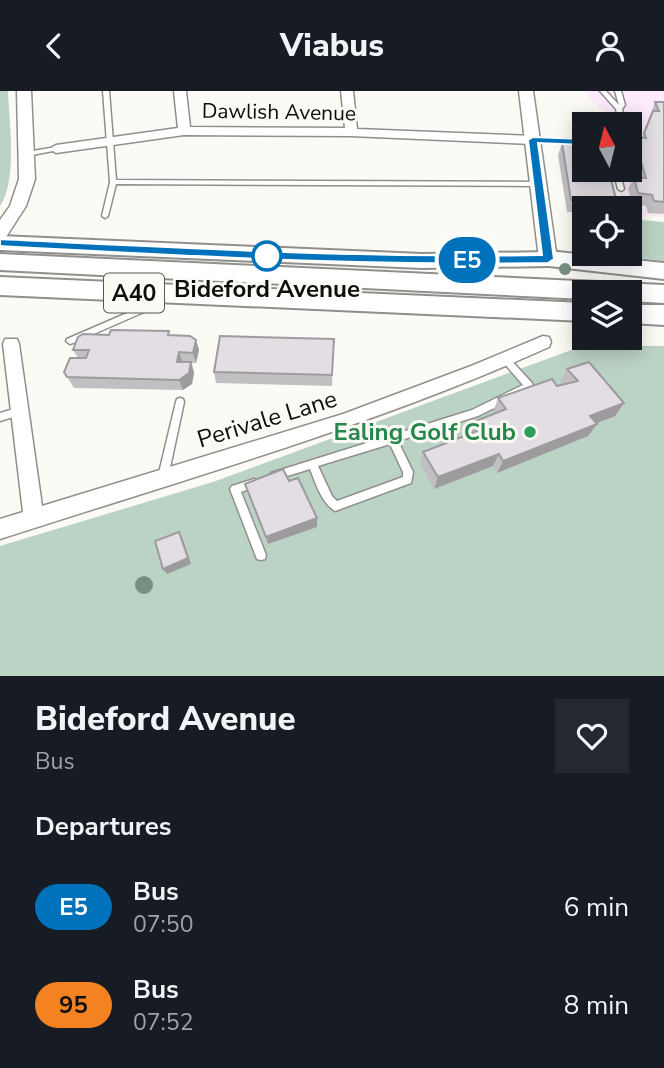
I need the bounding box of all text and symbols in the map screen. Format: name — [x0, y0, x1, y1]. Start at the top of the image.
text: Viabus — [280, 24, 384, 67]
icon: back — [35, 27, 73, 65]
icon: person — [591, 27, 629, 65]
street label: Dawlish Avenue — [202, 97, 356, 127]
north arrow — [572, 112, 642, 182]
map controls — [572, 112, 642, 350]
button: locate — [572, 196, 642, 266]
line badge: E5 — [435, 237, 498, 283]
marker: Bideford Avenue — [252, 241, 282, 271]
text: E5 — [453, 244, 481, 276]
road number: A40 — [104, 273, 164, 313]
place label: Bideford Avenue — [174, 273, 360, 305]
button: layers — [572, 280, 642, 350]
street label: Perivale Lane — [193, 383, 341, 455]
place label: Ealing Golf Club — [334, 416, 516, 448]
marker: Ealing Golf Club — [522, 424, 538, 440]
text: Bideford Avenue — [35, 697, 296, 742]
button: heart — [555, 699, 629, 773]
text: Bus — [35, 746, 75, 777]
text: Departures — [35, 809, 171, 844]
text: Bus — [133, 874, 179, 909]
text: 6 min — [564, 890, 629, 925]
text: E5 — [59, 891, 88, 923]
text: 07:50 — [133, 909, 193, 940]
text: Bus — [133, 972, 179, 1007]
text: 8 min — [564, 988, 629, 1023]
text: 95 — [59, 989, 88, 1021]
text: 07:52 — [133, 1007, 193, 1038]

